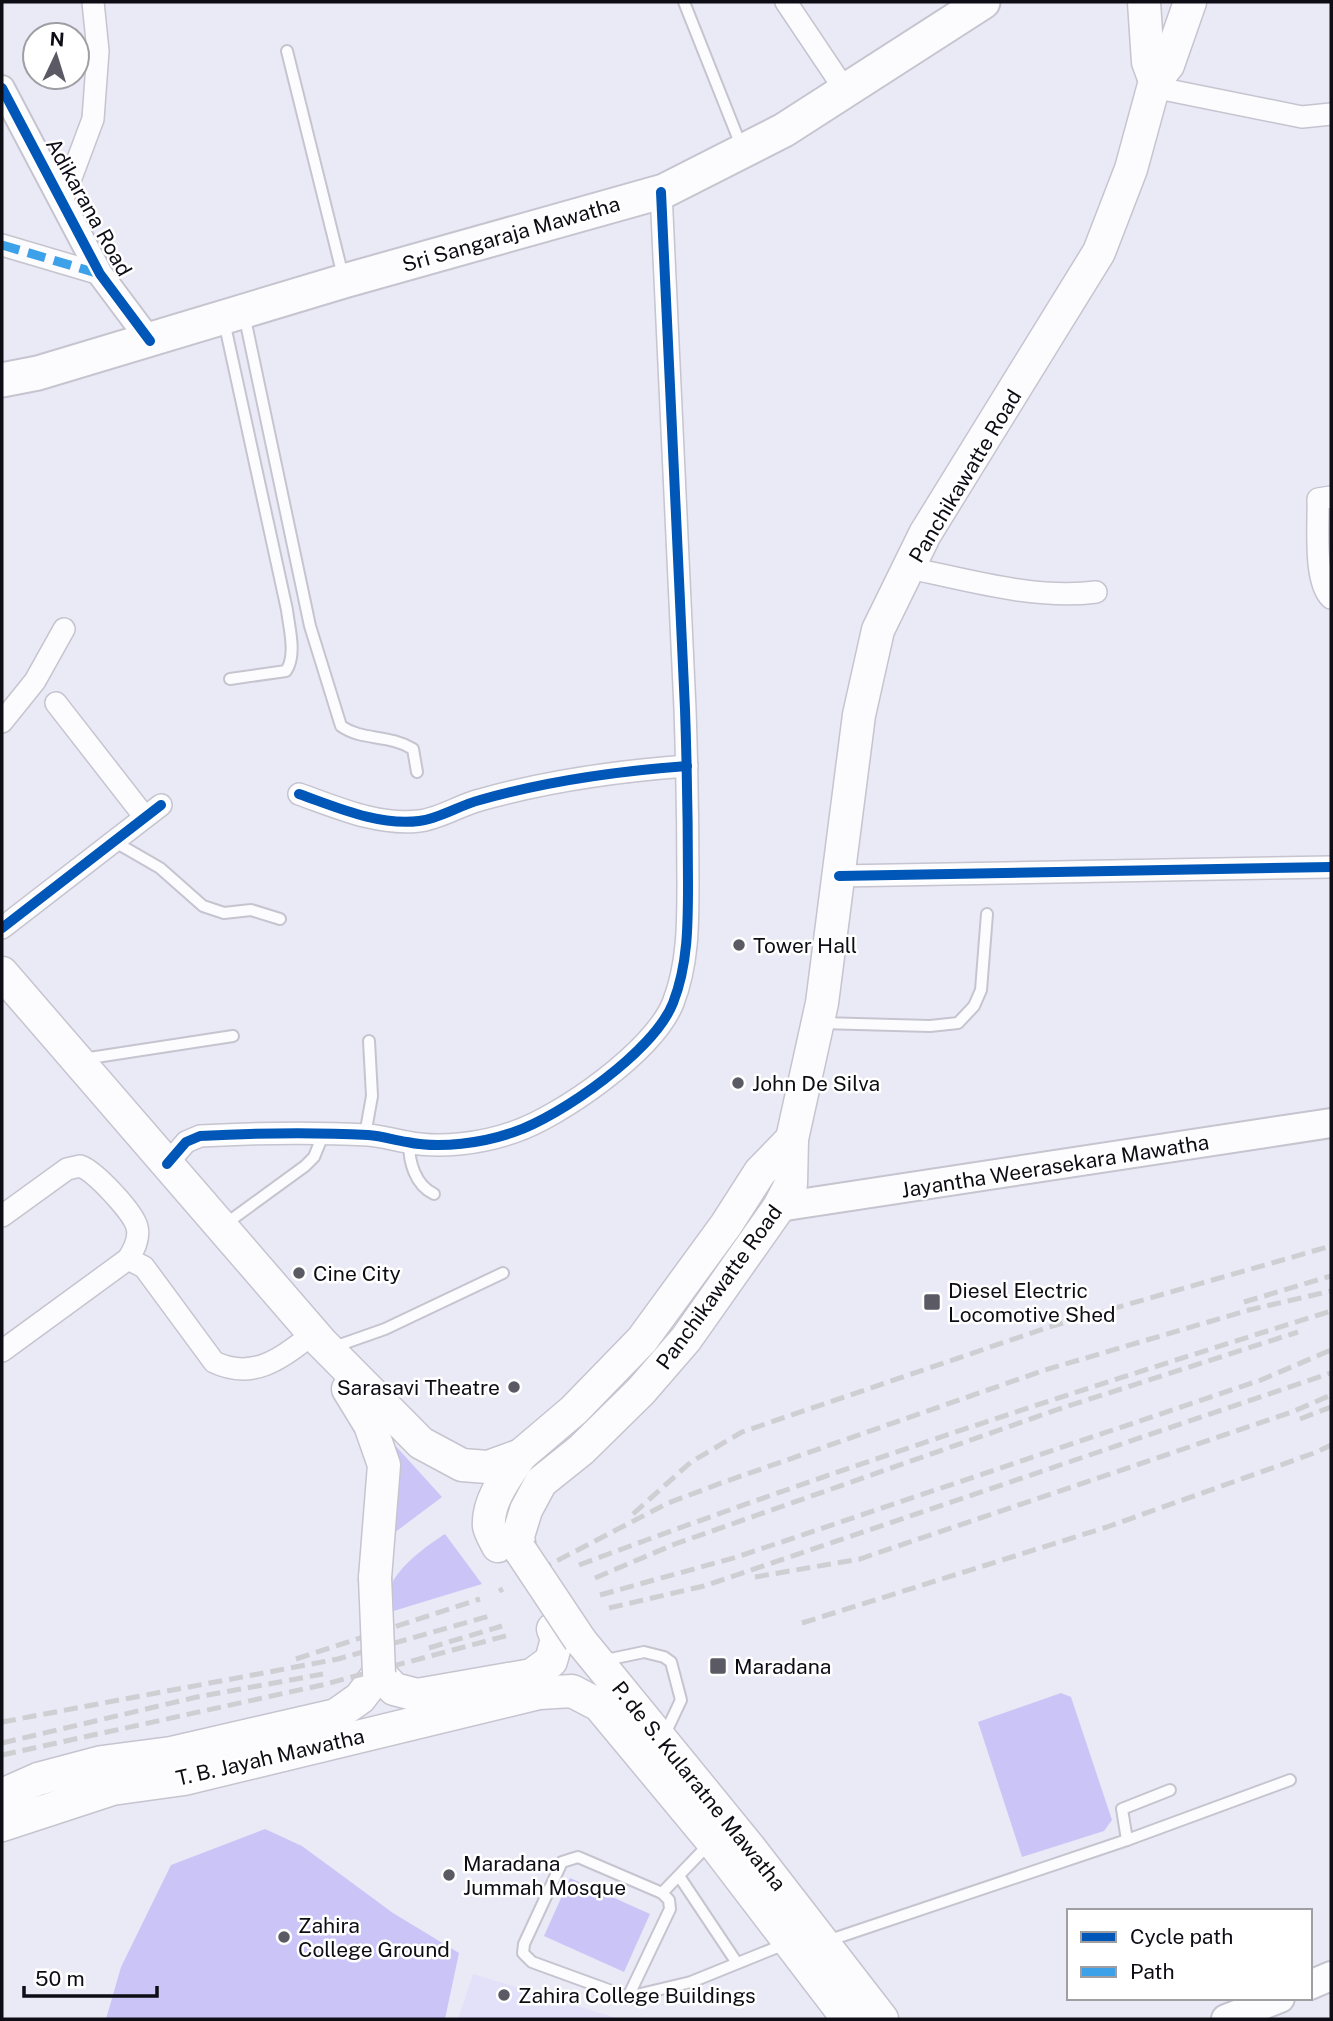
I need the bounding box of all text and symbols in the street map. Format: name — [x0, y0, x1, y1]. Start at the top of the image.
north arrow — [21, 21, 91, 91]
text: N — [49, 28, 65, 51]
street label: Adikarana Road — [41, 134, 137, 280]
street label: Sri Sangaraja Mawatha — [399, 191, 623, 277]
street label: Panchikawatte Road — [903, 385, 1027, 567]
place label: Tower Hall — [753, 933, 857, 958]
marker: Tower Hall — [731, 937, 747, 953]
place label: John De Silva — [752, 1071, 880, 1096]
marker: John De Silva — [730, 1075, 746, 1091]
street label: Jayantha Weerasekara Mawatha — [899, 1129, 1211, 1203]
street label: Panchikawatte Road — [651, 1200, 787, 1374]
place label: Cine City — [313, 1261, 401, 1286]
marker: Cine City — [291, 1265, 307, 1281]
place label: Diesel Electric Locomotive Shed — [948, 1278, 1116, 1327]
marker: Diesel Electric Locomotive Shed — [922, 1292, 942, 1312]
place label: Sarasavi Theatre — [337, 1375, 500, 1400]
marker: Sarasavi Theatre — [506, 1379, 522, 1395]
place label: Maradana — [734, 1654, 831, 1679]
marker: Maradana — [708, 1656, 728, 1676]
street label: P. de S. Kularatne Mawatha — [607, 1676, 791, 1896]
street label: T. B. Jayah Mawatha — [173, 1723, 367, 1791]
place label: Maradana Jummah Mosque — [463, 1851, 626, 1900]
marker: Maradana Jummah Mosque — [441, 1867, 457, 1883]
legend — [1067, 1909, 1312, 2000]
place label: Zahira College Ground — [298, 1913, 450, 1962]
text: Cycle path — [1130, 1924, 1233, 1949]
marker: Zahira College Ground — [276, 1929, 292, 1945]
scale bar — [24, 1954, 158, 1998]
text: Path — [1130, 1959, 1175, 1984]
text: 50 m — [35, 1966, 85, 1991]
place label: Zahira College Buildings — [518, 1983, 756, 2008]
marker: Zahira College Buildings — [496, 1987, 512, 2003]

